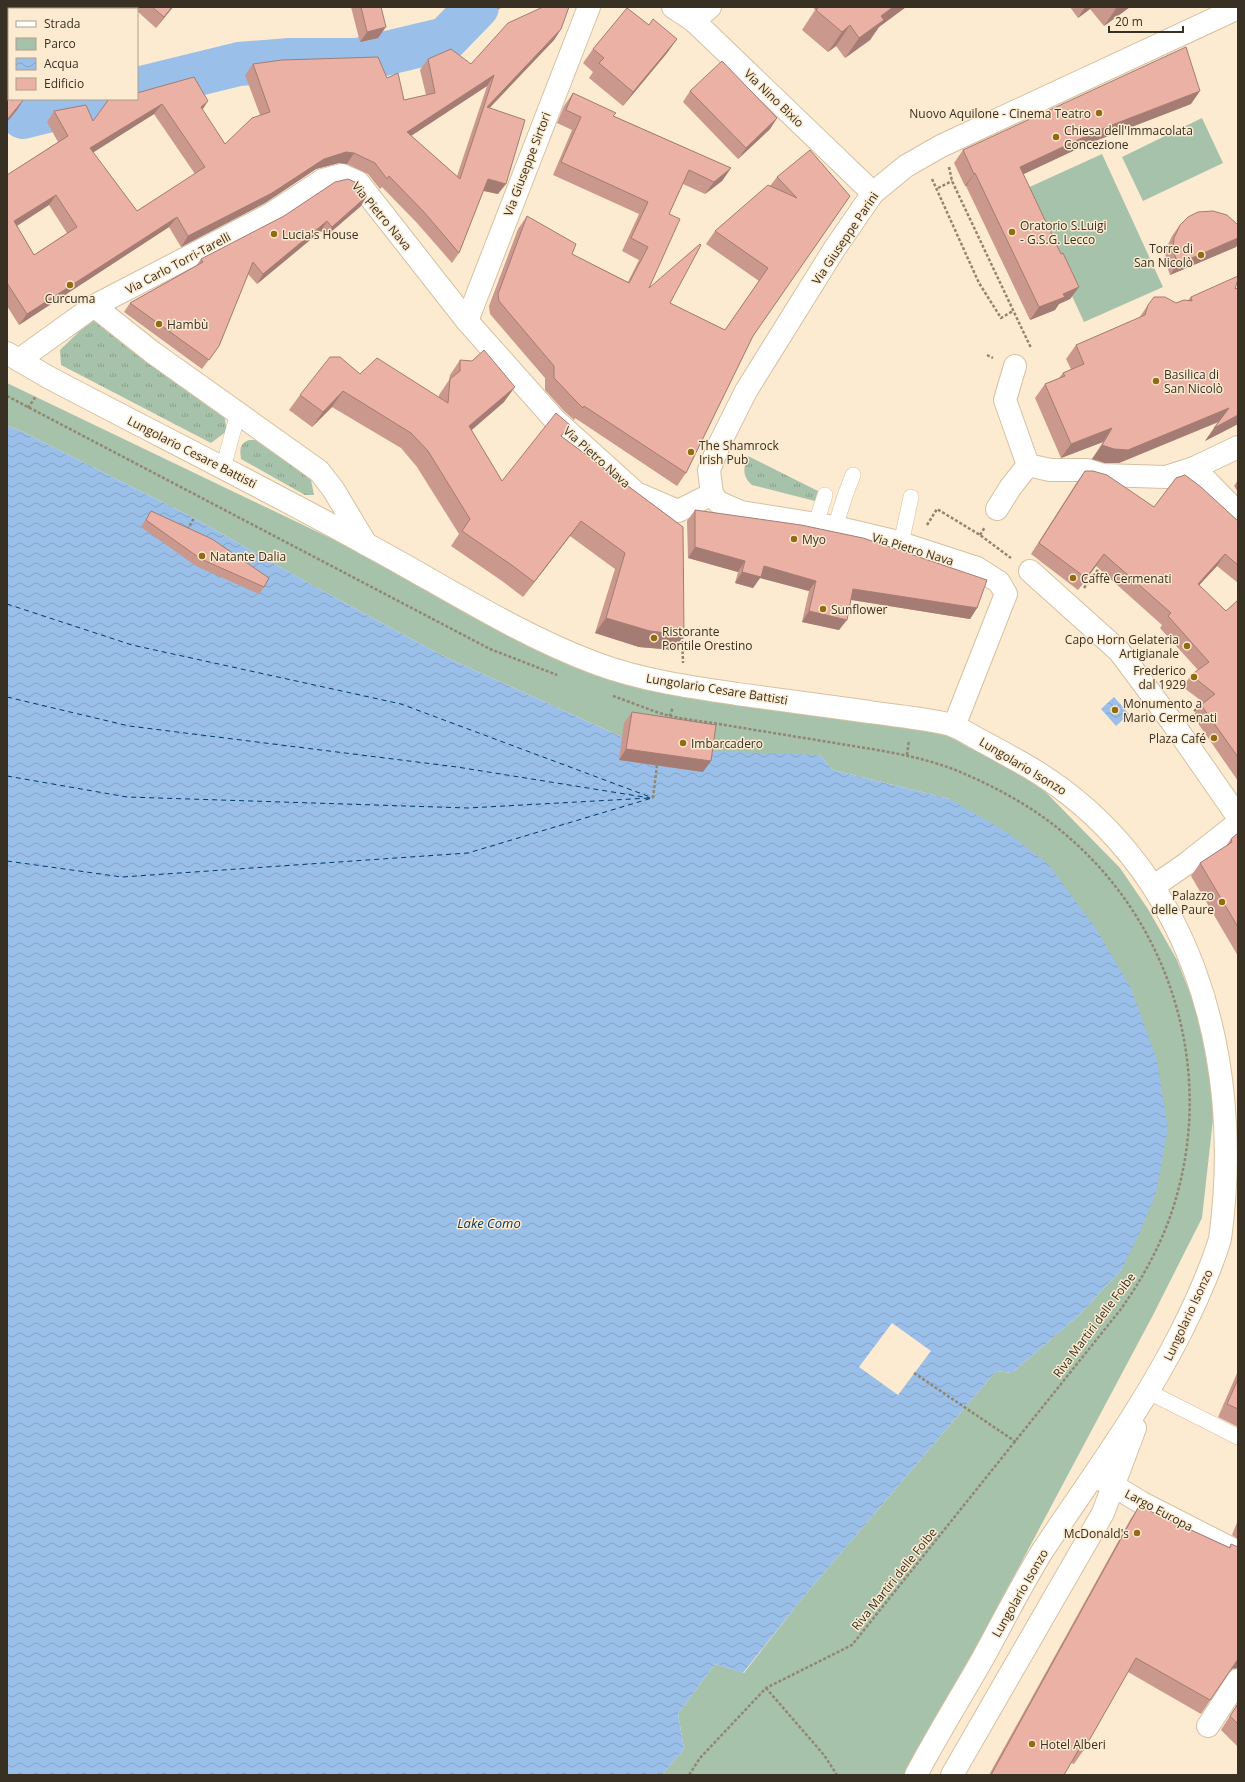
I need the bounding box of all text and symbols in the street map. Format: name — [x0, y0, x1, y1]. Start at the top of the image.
legend — [8, 8, 138, 100]
scale bar — [1109, 8, 1183, 34]
text: 20 m — [1115, 13, 1143, 30]
text: Strada — [44, 15, 80, 32]
text: Parco — [44, 35, 76, 52]
text: Acqua — [44, 55, 79, 72]
street label: Via Nino Bixio — [740, 65, 808, 131]
text: Edificio — [44, 75, 84, 92]
place label: Nuovo Aquilone - Cinema Teatro — [909, 105, 1091, 122]
marker: Nuovo Aquilone - Cinema Teatro — [1094, 108, 1104, 118]
street label: Via Giuseppe Sirtori — [499, 110, 555, 218]
place label: Chiesa dell'Immacolata Concezione — [1064, 122, 1193, 153]
marker: Chiesa dell'Immacolata Concezione — [1051, 132, 1061, 142]
street label: Via Pietro Nava — [348, 178, 416, 254]
street label: Via Giuseppe Parini — [808, 188, 882, 288]
place label: Oratorio S.Luigi - G.S.G. Lecco — [1020, 217, 1107, 248]
place label: Lucia's House — [282, 226, 359, 243]
marker: Oratorio S.Luigi - G.S.G. Lecco — [1007, 227, 1017, 237]
street label: Via Carlo Torri-Tarelli — [122, 228, 234, 298]
marker: Lucia's House — [269, 229, 279, 239]
place label: Torre di San Nicolò — [1134, 240, 1193, 271]
marker: Torre di San Nicolò — [1196, 250, 1206, 260]
marker: Curcuma — [65, 280, 75, 290]
place label: Curcuma — [45, 290, 95, 307]
place label: Hambù — [167, 316, 208, 333]
marker: Hambù — [154, 319, 164, 329]
place label: Basilica di San Nicolò — [1164, 366, 1223, 397]
marker: Basilica di San Nicolò — [1151, 376, 1161, 386]
street label: Lungolario Cesare Battisti — [124, 412, 260, 492]
street label: Via Pietro Nava — [560, 422, 634, 492]
place label: The Shamrock Irish Pub — [699, 437, 779, 468]
marker: The Shamrock Irish Pub — [686, 447, 696, 457]
street label: Via Pietro Nava — [870, 528, 956, 570]
place label: Myo — [802, 531, 826, 548]
marker: Myo — [789, 534, 799, 544]
place label: Natante Dalia — [210, 548, 286, 565]
marker: Natante Dalia — [197, 551, 207, 561]
place label: Caffè Cermenati — [1081, 570, 1172, 587]
marker: Caffè Cermenati — [1068, 573, 1078, 583]
place label: Sunflower — [831, 601, 888, 618]
marker: Sunflower — [818, 604, 828, 614]
place label: Ristorante Pontile Orestino — [662, 623, 753, 654]
place label: Capo Horn Gelateria Artigianale — [1065, 631, 1179, 662]
marker: Ristorante Pontile Orestino — [649, 633, 659, 643]
marker: Capo Horn Gelateria Artigianale — [1182, 641, 1192, 651]
place label: Frederico dal 1929 — [1133, 662, 1186, 693]
street label: Lungolario Cesare Battisti — [645, 669, 789, 709]
marker: Frederico dal 1929 — [1189, 672, 1199, 682]
place label: Monumento a Mario Cermenati — [1123, 695, 1217, 726]
marker: Monumento a Mario Cermenati — [1110, 705, 1120, 715]
place label: Plaza Café — [1149, 730, 1206, 747]
street label: Lungolario Isonzo — [976, 733, 1070, 799]
marker: Plaza Café — [1209, 733, 1219, 743]
place label: Imbarcadero — [691, 735, 763, 752]
marker: Imbarcadero — [678, 738, 688, 748]
place label: Palazzo delle Paure — [1151, 887, 1214, 918]
marker: Palazzo delle Paure — [1217, 897, 1227, 907]
water label: Lake Como — [457, 1214, 521, 1232]
street label: Lungolario Isonzo — [1159, 1266, 1217, 1364]
street label: Riva Martiri delle Foibe — [1049, 1269, 1139, 1381]
street label: Largo Europa — [1122, 1485, 1196, 1535]
street label: Riva Martiri delle Foibe — [847, 1524, 941, 1634]
place label: McDonald's — [1064, 1525, 1129, 1542]
marker: McDonald's — [1132, 1528, 1142, 1538]
street label: Lungolario Isonzo — [988, 1546, 1052, 1640]
place label: Hotel Alberi — [1040, 1736, 1106, 1753]
marker: Hotel Alberi — [1027, 1739, 1037, 1749]

